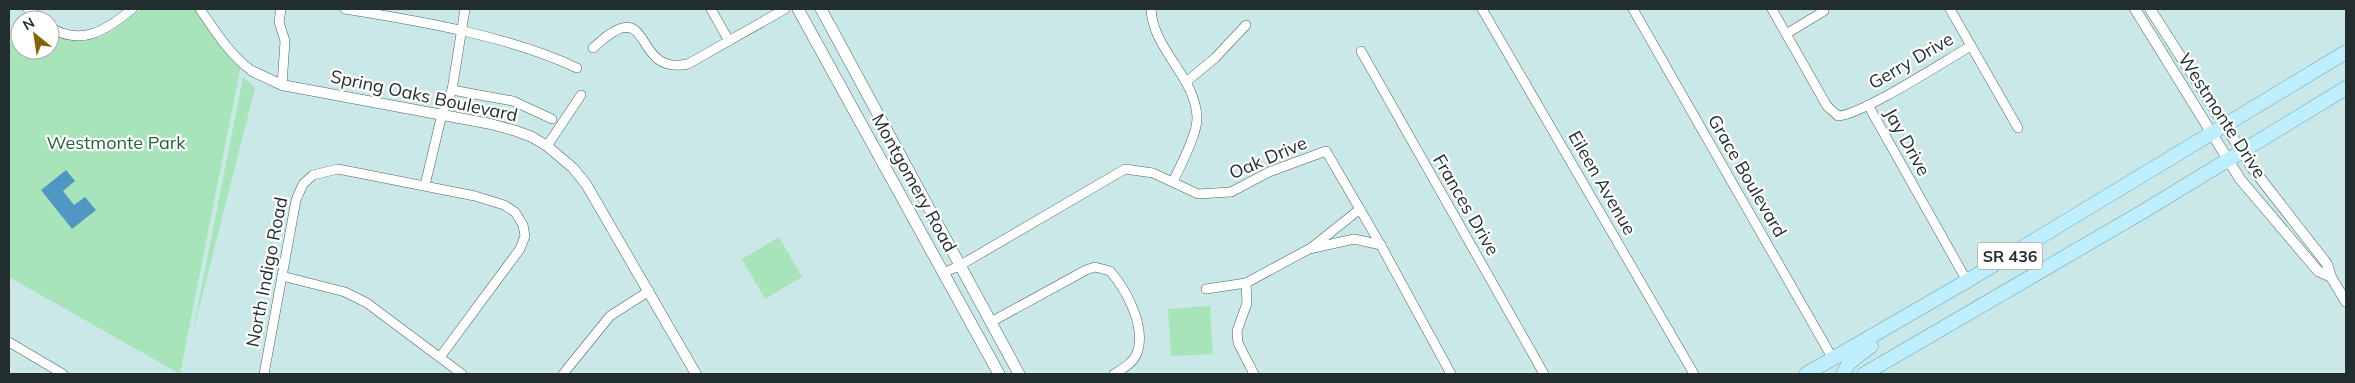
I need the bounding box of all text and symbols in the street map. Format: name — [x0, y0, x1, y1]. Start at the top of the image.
north arrow — [10, 10, 60, 60]
text: N — [19, 13, 38, 34]
street label: Gerry Drive — [1864, 27, 1957, 94]
street label: Westmonte Drive — [2173, 49, 2271, 183]
street label: Spring Oaks Boulevard — [328, 64, 520, 127]
street label: Jay Drive — [1879, 104, 1936, 180]
street label: Montgomery Road — [867, 110, 962, 256]
street label: Grace Boulevard — [1703, 110, 1792, 241]
street label: Eileen Avenue — [1563, 126, 1642, 239]
park label: Westmonte Park — [46, 131, 186, 154]
street label: Oak Drive — [1225, 131, 1310, 184]
street label: Frances Drive — [1428, 150, 1505, 260]
street label: North Indigo Road — [241, 195, 292, 349]
road number: SR 436 — [1978, 242, 2042, 270]

